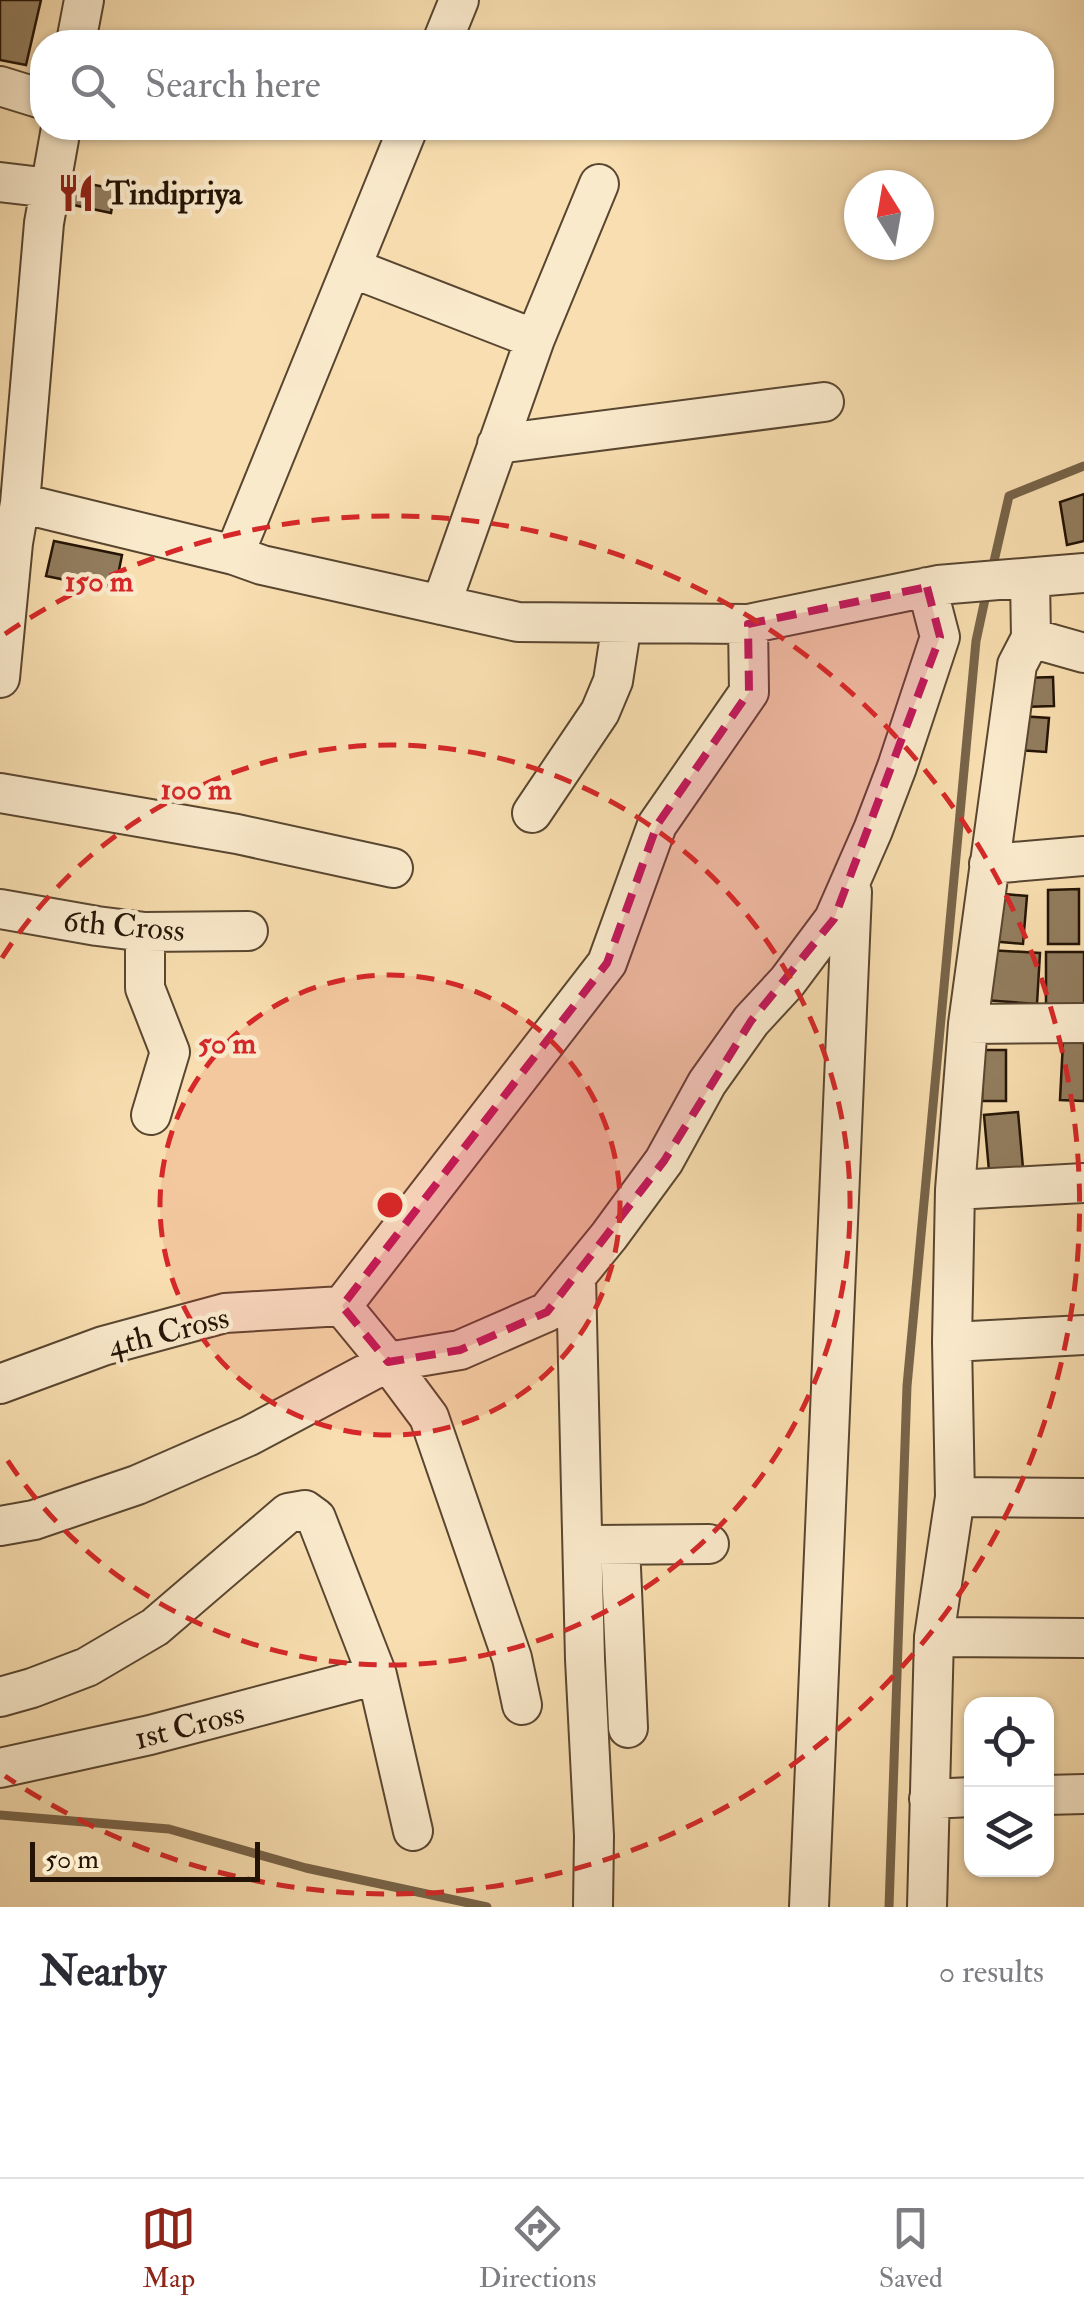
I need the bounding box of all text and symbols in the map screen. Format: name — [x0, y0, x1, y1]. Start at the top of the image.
search box — [30, 30, 1054, 140]
icon: search — [65, 58, 120, 113]
text: Search here — [145, 61, 321, 109]
north arrow — [844, 170, 934, 260]
restaurant icon: Tindipriya — [55, 172, 97, 214]
place label: Tindipriya — [105, 174, 243, 214]
text: 150 m — [65, 563, 134, 600]
text: 100 m — [161, 771, 232, 808]
street label: 6th Cross — [61, 901, 187, 951]
text: 50 m — [198, 1025, 257, 1062]
centre of rings — [372, 1187, 408, 1223]
street label: 4th Cross — [104, 1298, 233, 1366]
street label: 1st Cross — [130, 1693, 248, 1759]
map controls — [964, 1697, 1054, 1877]
button: locate — [964, 1697, 1054, 1787]
button: layers — [964, 1787, 1054, 1877]
scale bar — [30, 1837, 260, 1882]
text: 50 m — [45, 1842, 99, 1877]
text: Nearby — [40, 1946, 166, 1998]
text: 0 results — [939, 1952, 1044, 1992]
tab: Map — [141, 2201, 196, 2296]
tab: Directions — [479, 2201, 596, 2296]
tab: Saved — [879, 2201, 943, 2296]

